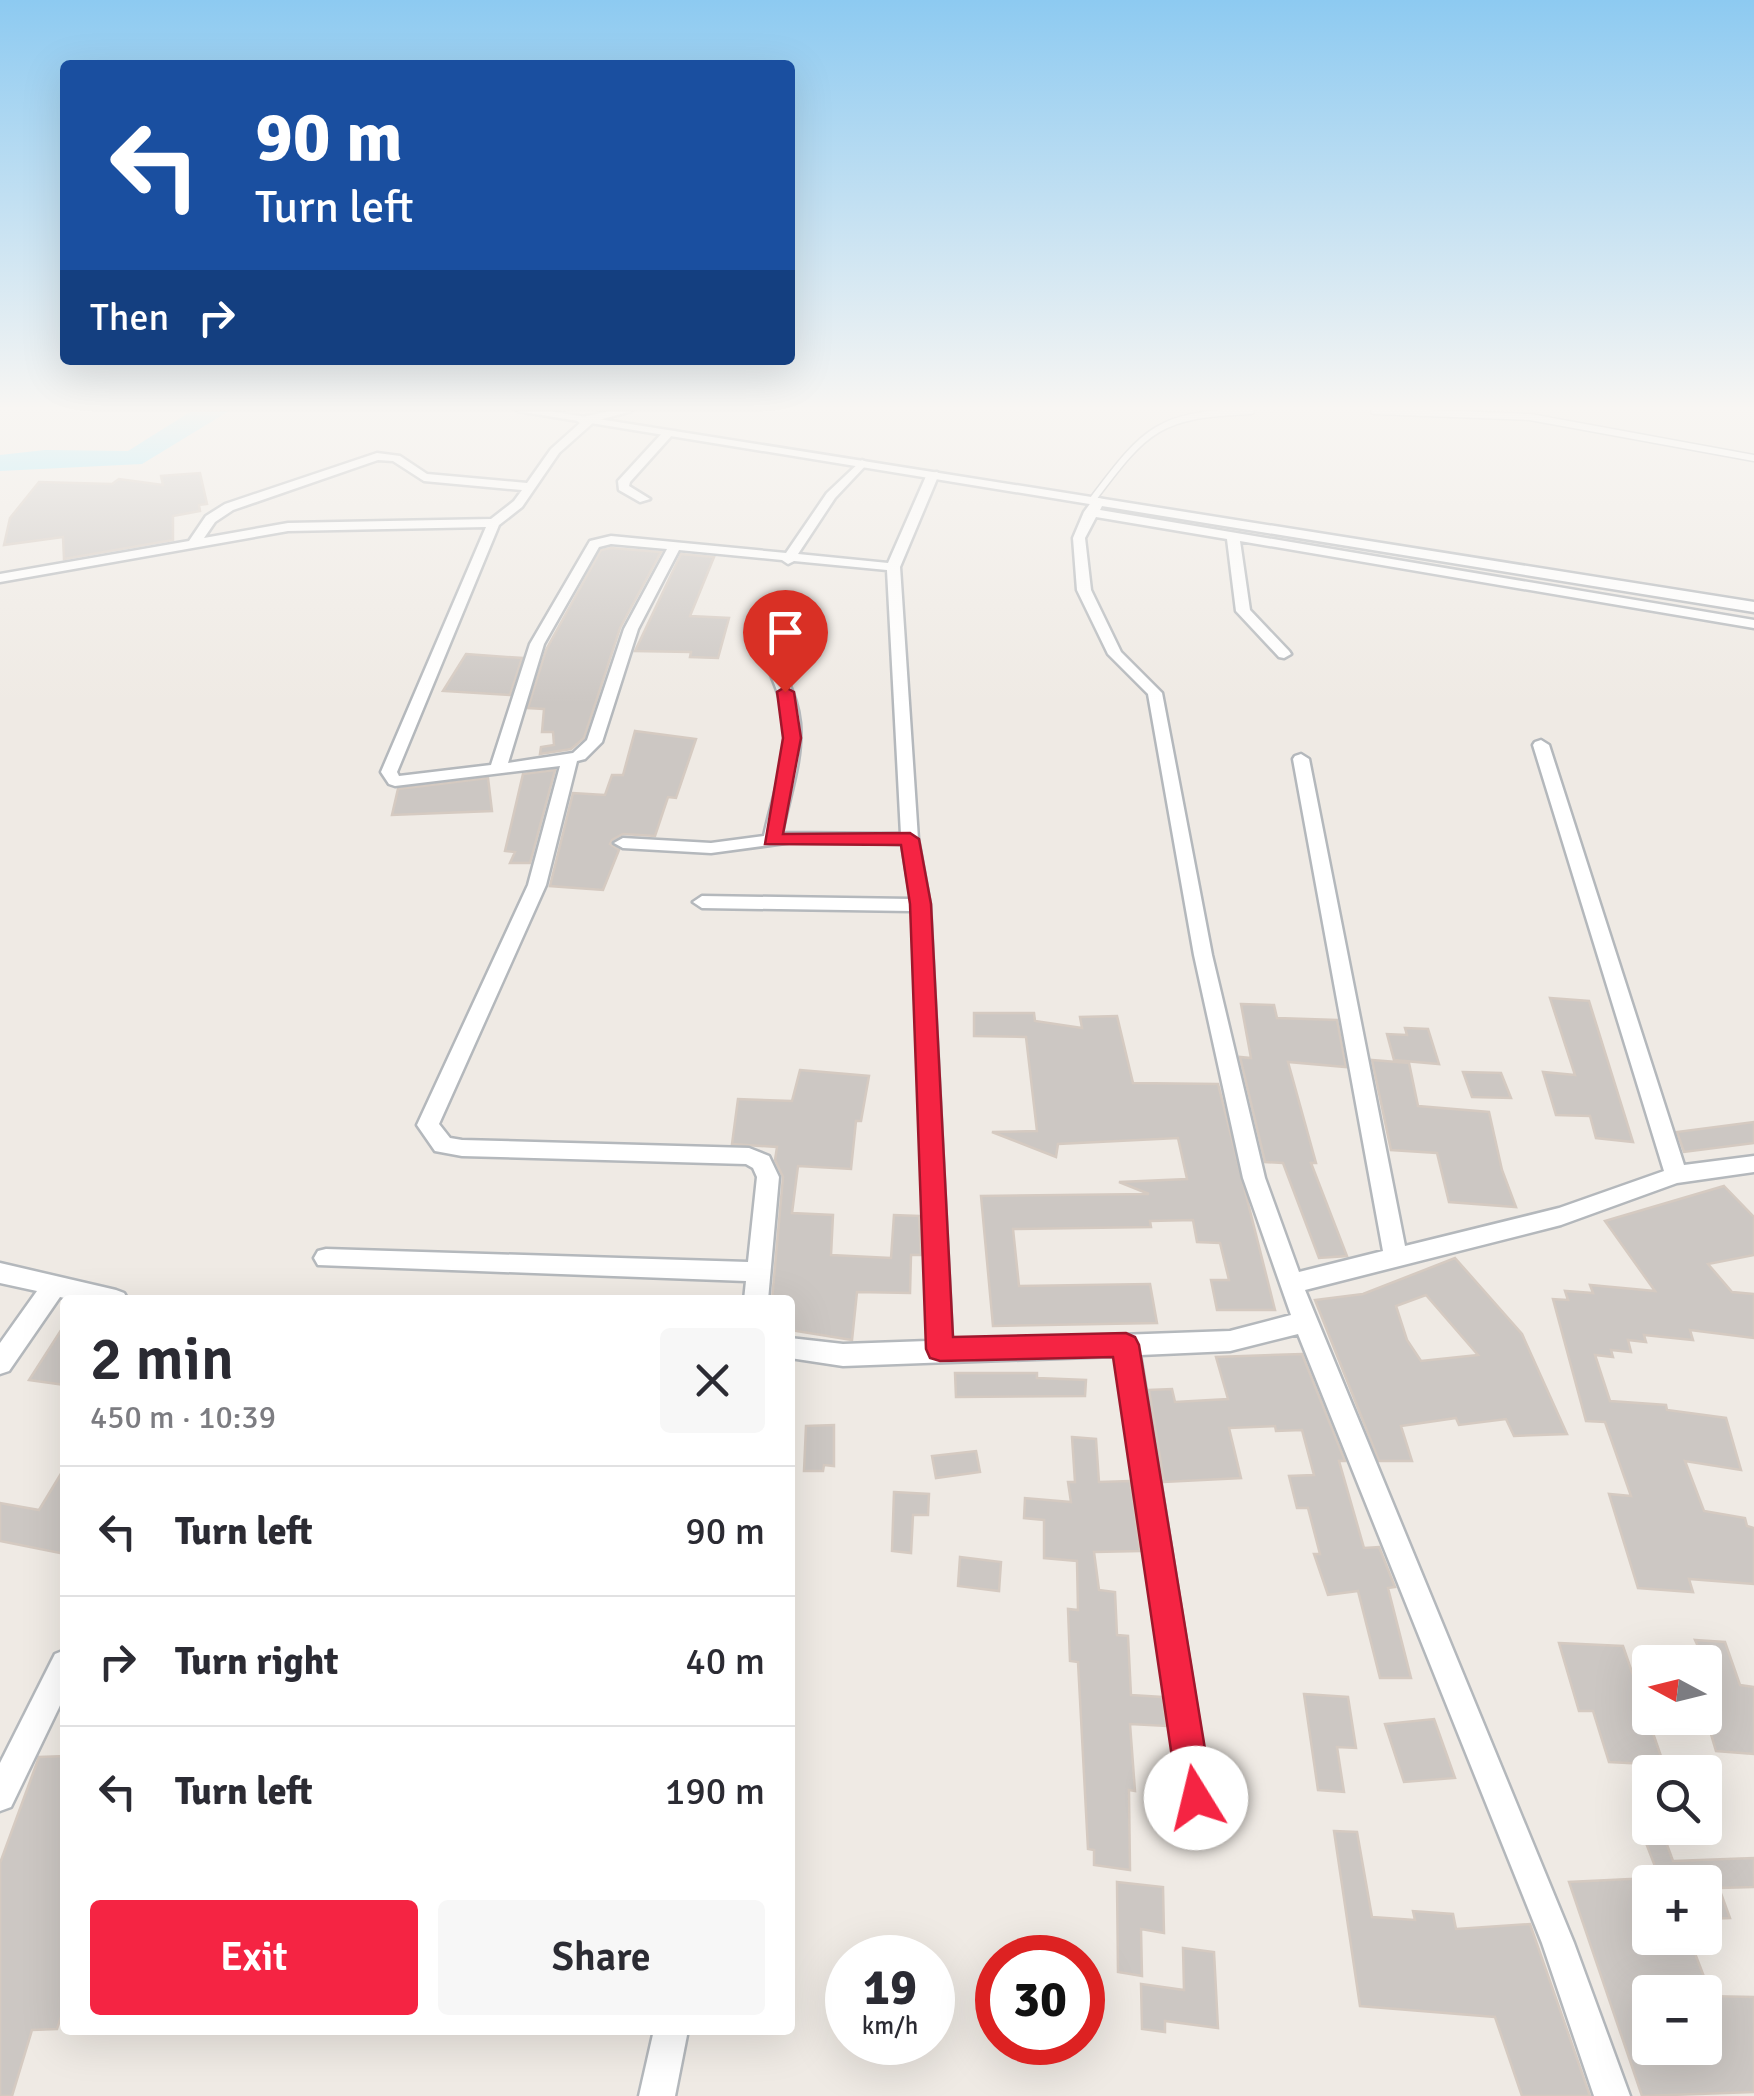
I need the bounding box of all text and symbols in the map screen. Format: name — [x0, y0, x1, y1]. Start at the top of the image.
text: 90 m — [255, 94, 403, 180]
icon: left — [90, 100, 220, 230]
text: Turn left — [255, 180, 414, 235]
icon: right — [189, 290, 244, 345]
text: Then — [90, 294, 169, 341]
pin — [743, 590, 828, 693]
icon: arrive — [758, 605, 813, 660]
text: 2 min — [90, 1323, 234, 1397]
button: close — [660, 1328, 765, 1433]
text: 450 m · 10:39 — [90, 1398, 276, 1437]
icon: left — [90, 1504, 145, 1559]
text: Turn left — [175, 1508, 313, 1555]
text: 90 m — [685, 1508, 765, 1555]
icon: right — [90, 1634, 145, 1689]
text: Turn right — [175, 1638, 339, 1685]
text: 40 m — [685, 1638, 765, 1685]
north arrow — [1632, 1645, 1722, 1735]
map controls — [1632, 1645, 1722, 2065]
position arrow — [1144, 1746, 1248, 1850]
button: search — [1632, 1755, 1722, 1845]
icon: left — [90, 1764, 145, 1819]
text: Turn left — [175, 1768, 313, 1815]
text: 190 m — [665, 1768, 765, 1815]
button: + — [1632, 1865, 1722, 1955]
button: Exit — [90, 1900, 418, 2015]
button: Share — [438, 1900, 765, 2015]
speed limit sign: 30 — [975, 1935, 1105, 2065]
text: 19 — [863, 1957, 917, 2019]
button: − — [1632, 1975, 1722, 2065]
text: km/h — [862, 2010, 918, 2041]

